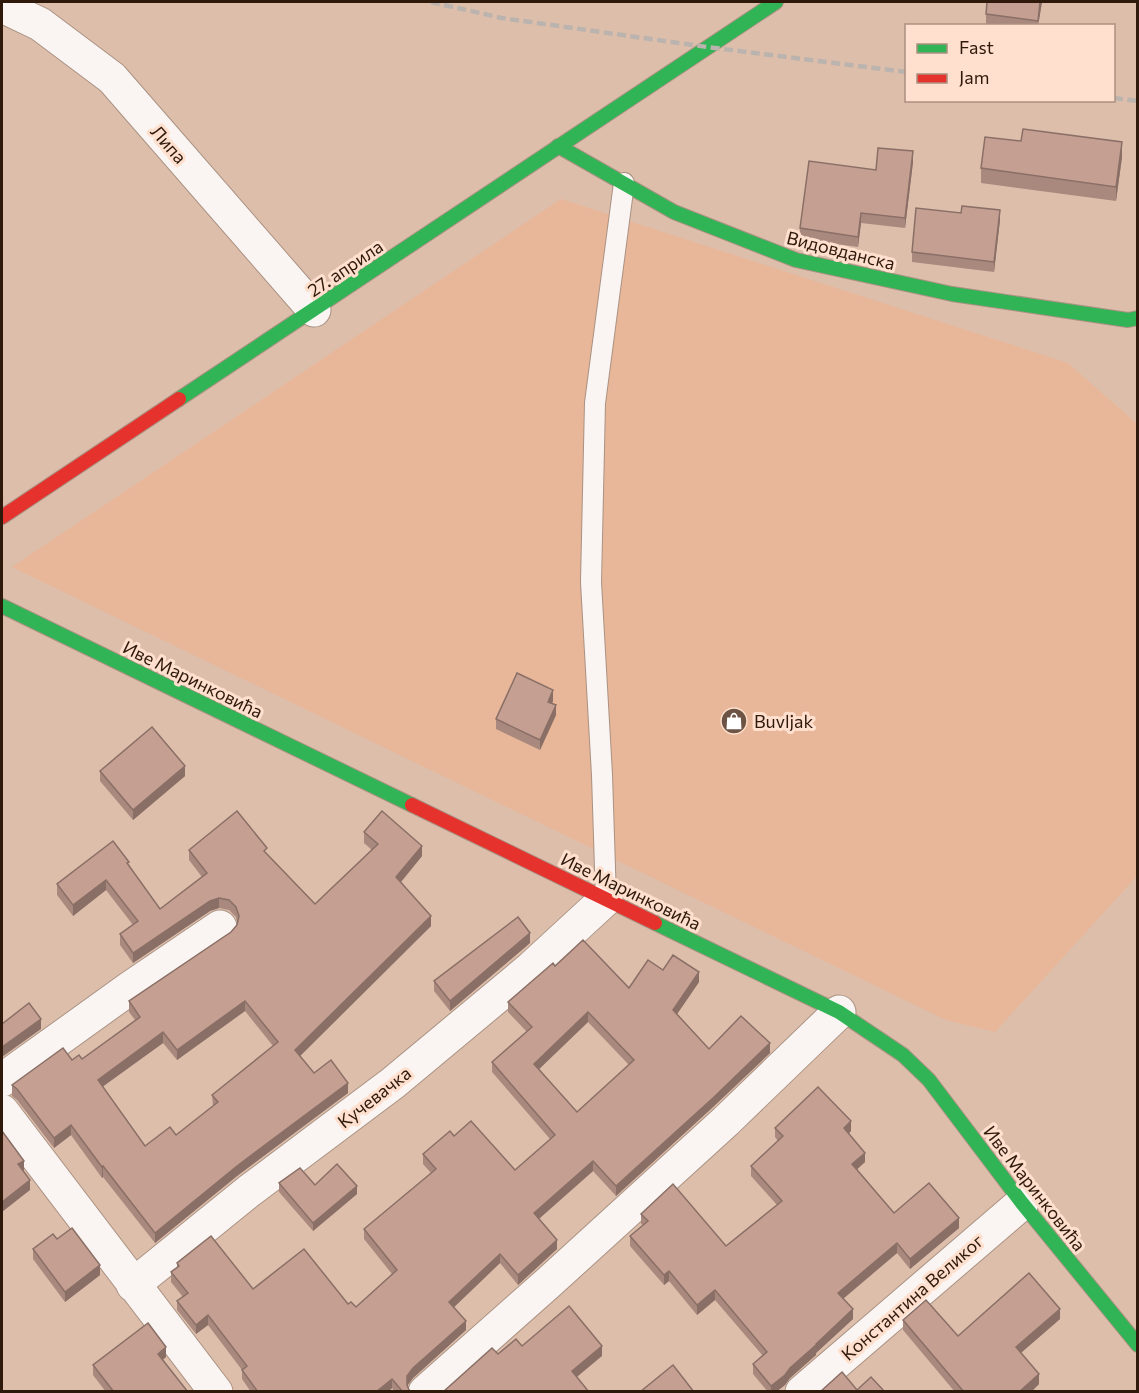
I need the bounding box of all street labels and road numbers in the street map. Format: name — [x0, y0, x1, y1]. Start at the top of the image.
street label: Липа — [146, 120, 192, 168]
street label: Видовданска — [785, 226, 897, 274]
street label: 27. априла — [303, 235, 387, 301]
street label: Иве Маринковића — [119, 636, 267, 722]
street label: Иве Маринковића — [557, 848, 705, 934]
street label: Кучевачка — [333, 1061, 415, 1133]
street label: Иве Маринковића — [979, 1121, 1091, 1255]
street label: Константина Великог — [837, 1229, 988, 1365]

